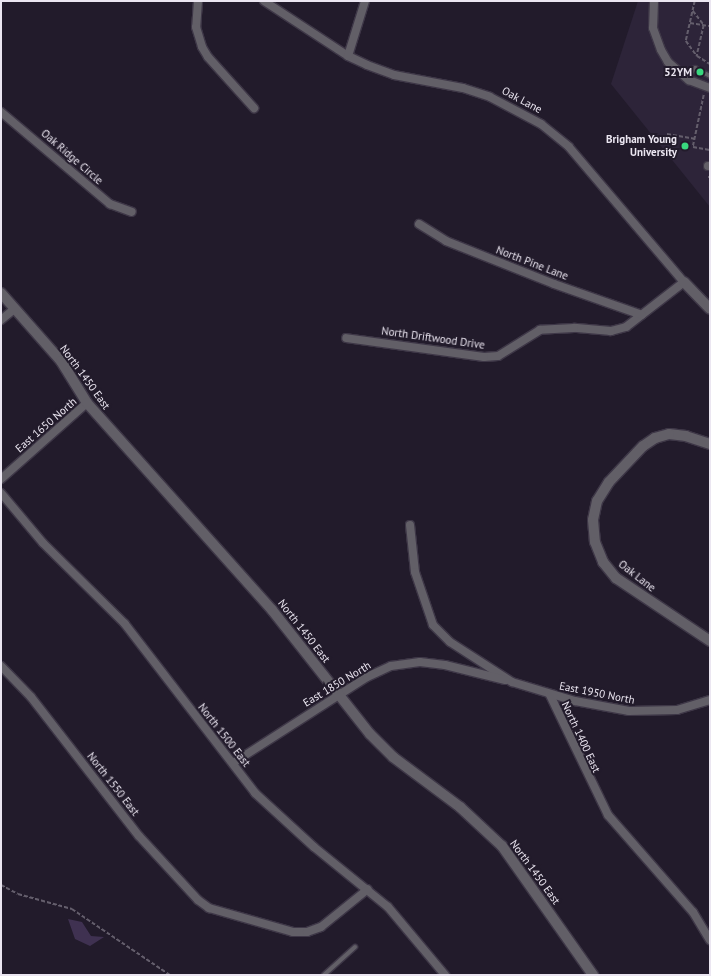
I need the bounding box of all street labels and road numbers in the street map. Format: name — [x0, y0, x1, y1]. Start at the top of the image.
street label: Oak Lane — [500, 84, 544, 116]
street label: Oak Ridge Circle — [38, 127, 106, 187]
street label: North Pine Lane — [494, 243, 570, 283]
street label: North Driftwood Drive — [380, 324, 486, 352]
street label: North 1450 East — [57, 342, 113, 412]
street label: East 1650 North — [13, 395, 79, 455]
street label: Oak Lane — [616, 557, 658, 595]
street label: North 1450 East — [275, 597, 333, 665]
street label: East 1850 North — [301, 659, 373, 709]
street label: East 1950 North — [558, 679, 636, 707]
street label: North 1400 East — [559, 699, 603, 775]
street label: North 1500 East — [195, 701, 253, 769]
street label: North 1550 East — [84, 750, 142, 818]
street label: North 1450 East — [507, 837, 563, 907]

